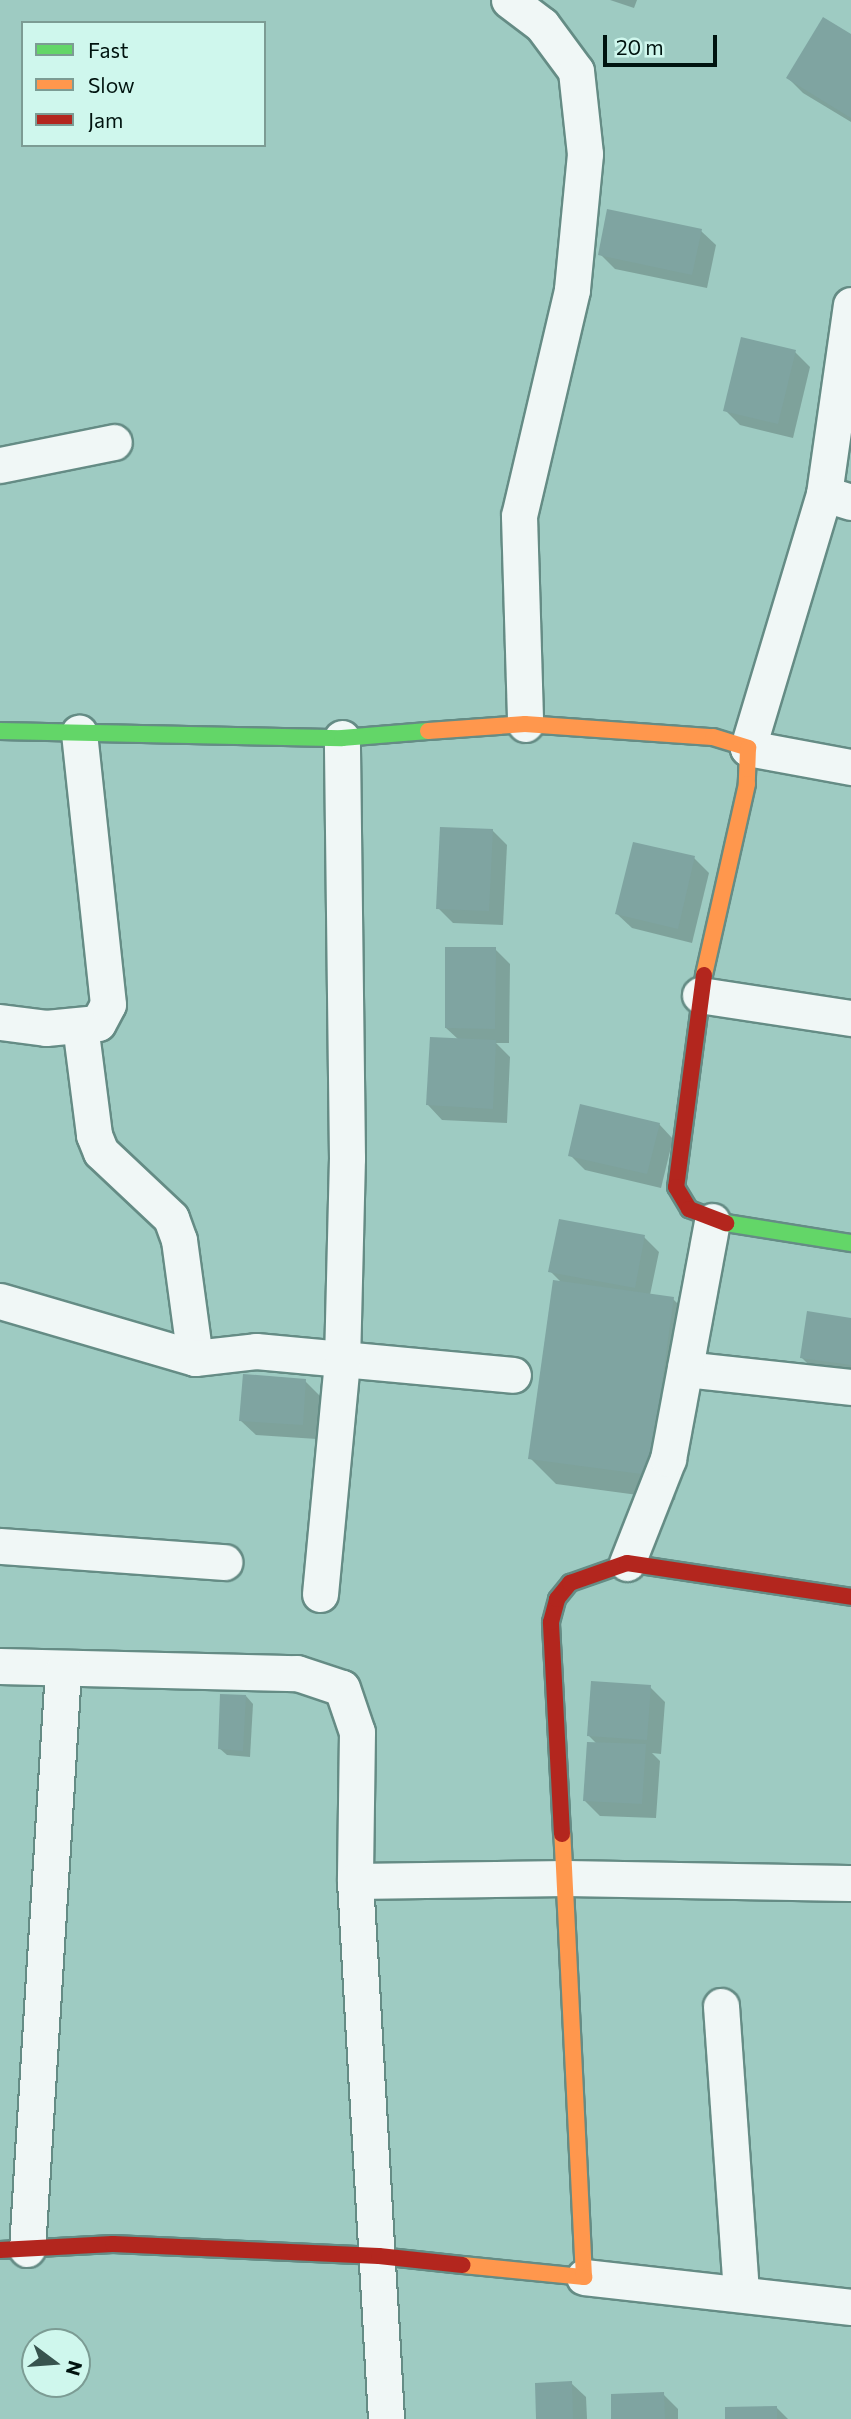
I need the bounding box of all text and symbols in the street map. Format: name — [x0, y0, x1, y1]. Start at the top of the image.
legend — [21, 21, 266, 147]
scale bar — [606, 21, 720, 65]
text: 20 m — [616, 34, 664, 59]
text: Fast — [88, 37, 129, 62]
text: Slow — [88, 72, 135, 97]
text: Jam — [88, 107, 123, 132]
north arrow — [21, 2328, 91, 2398]
text: N — [62, 2358, 88, 2378]

